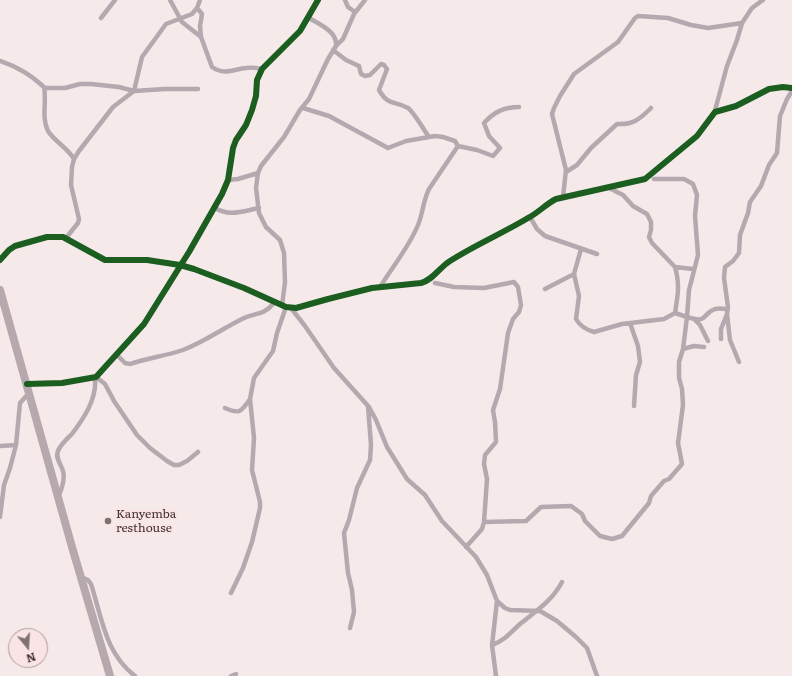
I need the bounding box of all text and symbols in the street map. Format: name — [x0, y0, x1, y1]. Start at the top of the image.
place label: Kanyemba resthouse — [116, 507, 176, 535]
marker: Kanyemba resthouse — [103, 516, 113, 526]
north arrow — [8, 628, 48, 668]
text: N — [25, 649, 38, 667]

